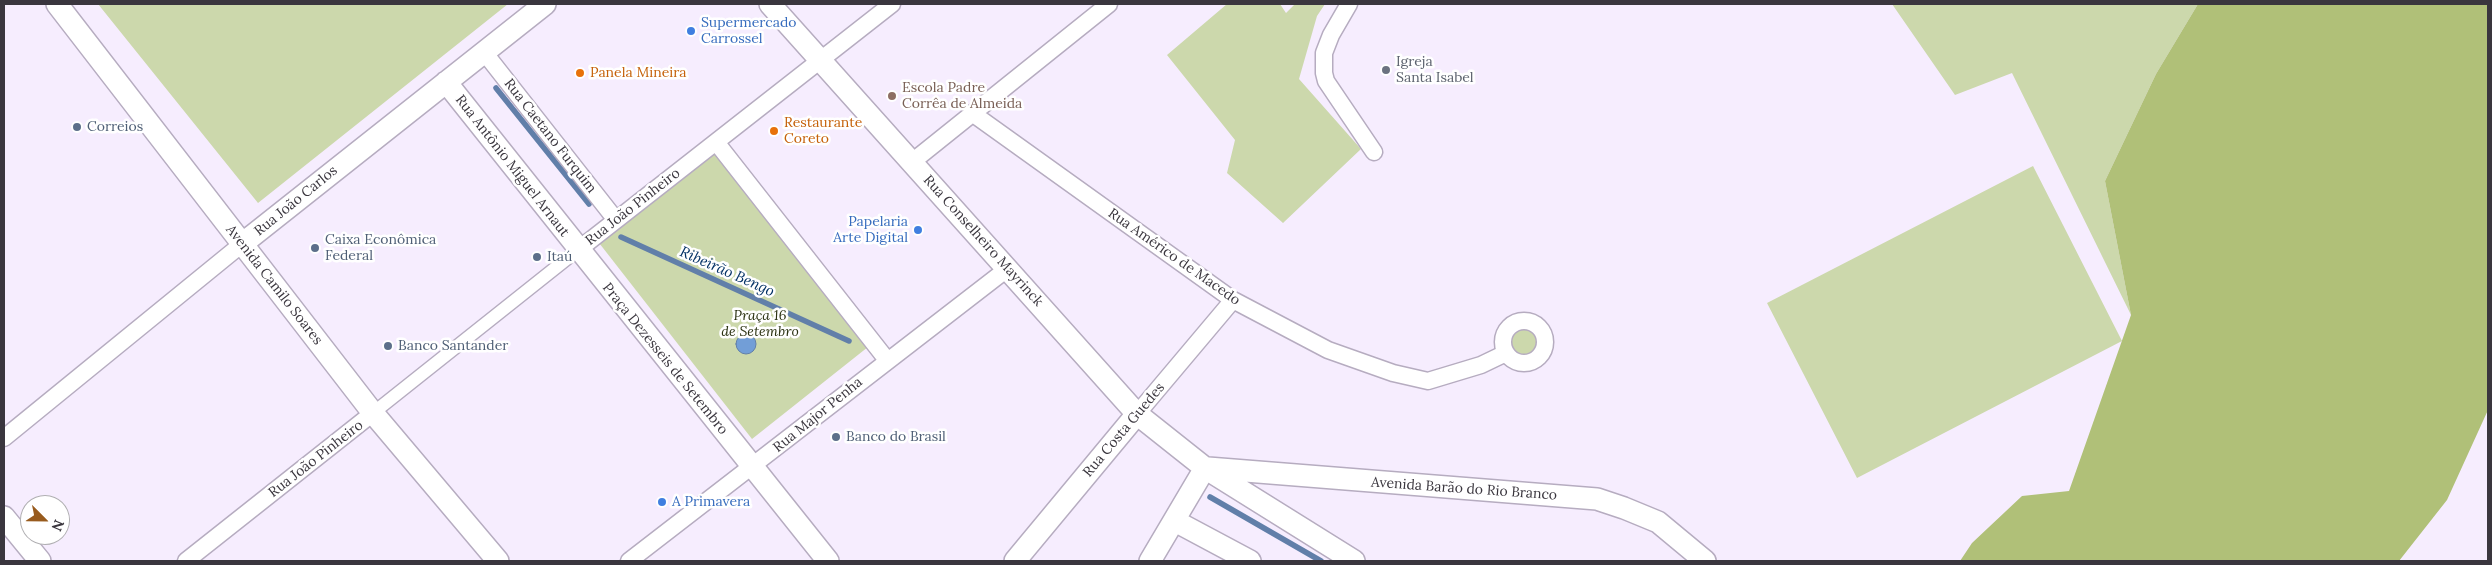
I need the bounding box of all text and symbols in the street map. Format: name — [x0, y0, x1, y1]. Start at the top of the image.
place label: Supermercado Carrossel — [701, 15, 796, 48]
marker: Supermercado Carrossel — [685, 25, 697, 37]
place label: Igreja Santa Isabel — [1396, 54, 1474, 86]
marker: Igreja Santa Isabel — [1380, 64, 1392, 76]
place label: Panela Mineira — [590, 65, 686, 81]
marker: Panela Mineira — [574, 67, 586, 79]
street label: Rua Caetano Furquim — [500, 76, 600, 196]
place label: Escola Padre Corrêa de Almeida — [902, 80, 1022, 112]
marker: Escola Padre Corrêa de Almeida — [886, 90, 898, 102]
street label: Rua Antônio Miguel Arnaut — [451, 92, 573, 240]
place label: Restaurante Coreto — [784, 115, 862, 148]
place label: Correios — [87, 119, 143, 135]
marker: Correios — [71, 121, 83, 133]
marker: Restaurante Coreto — [768, 125, 780, 137]
street label: Rua João Carlos — [251, 162, 341, 240]
street label: Rua João Pinheiro — [582, 165, 684, 249]
street label: Rua Conselheiro Mayrinck — [920, 172, 1046, 310]
street label: Rua Américo de Macedo — [1105, 205, 1243, 309]
place label: Papelaria Arte Digital — [833, 214, 908, 246]
street label: Avenida Camilo Soares — [222, 222, 326, 348]
marker: Papelaria Arte Digital — [912, 224, 924, 236]
place label: Caixa Econômica Federal — [325, 232, 436, 264]
marker: Caixa Econômica Federal — [309, 242, 321, 254]
water label: Ribeirão Bengo — [677, 243, 777, 301]
place label: Itaú — [547, 249, 572, 265]
marker: Itaú — [531, 251, 543, 263]
street label: Praça Dezesseis de Setembro — [599, 280, 731, 438]
park label: Praça 16 de Setembro — [721, 308, 799, 341]
place label: Banco Santander — [398, 338, 508, 354]
marker: Banco Santander — [382, 340, 394, 352]
street label: Rua Major Penha — [770, 374, 866, 456]
street label: Rua Costa Guedes — [1080, 379, 1168, 481]
street label: Rua João Pinheiro — [265, 417, 367, 501]
place label: Banco do Brasil — [846, 429, 946, 445]
marker: Banco do Brasil — [830, 431, 842, 443]
street label: Avenida Barão do Rio Branco — [1370, 474, 1558, 504]
place label: A Primavera — [672, 494, 750, 510]
north arrow — [20, 495, 70, 545]
marker: A Primavera — [656, 496, 668, 508]
text: N — [47, 517, 68, 534]

